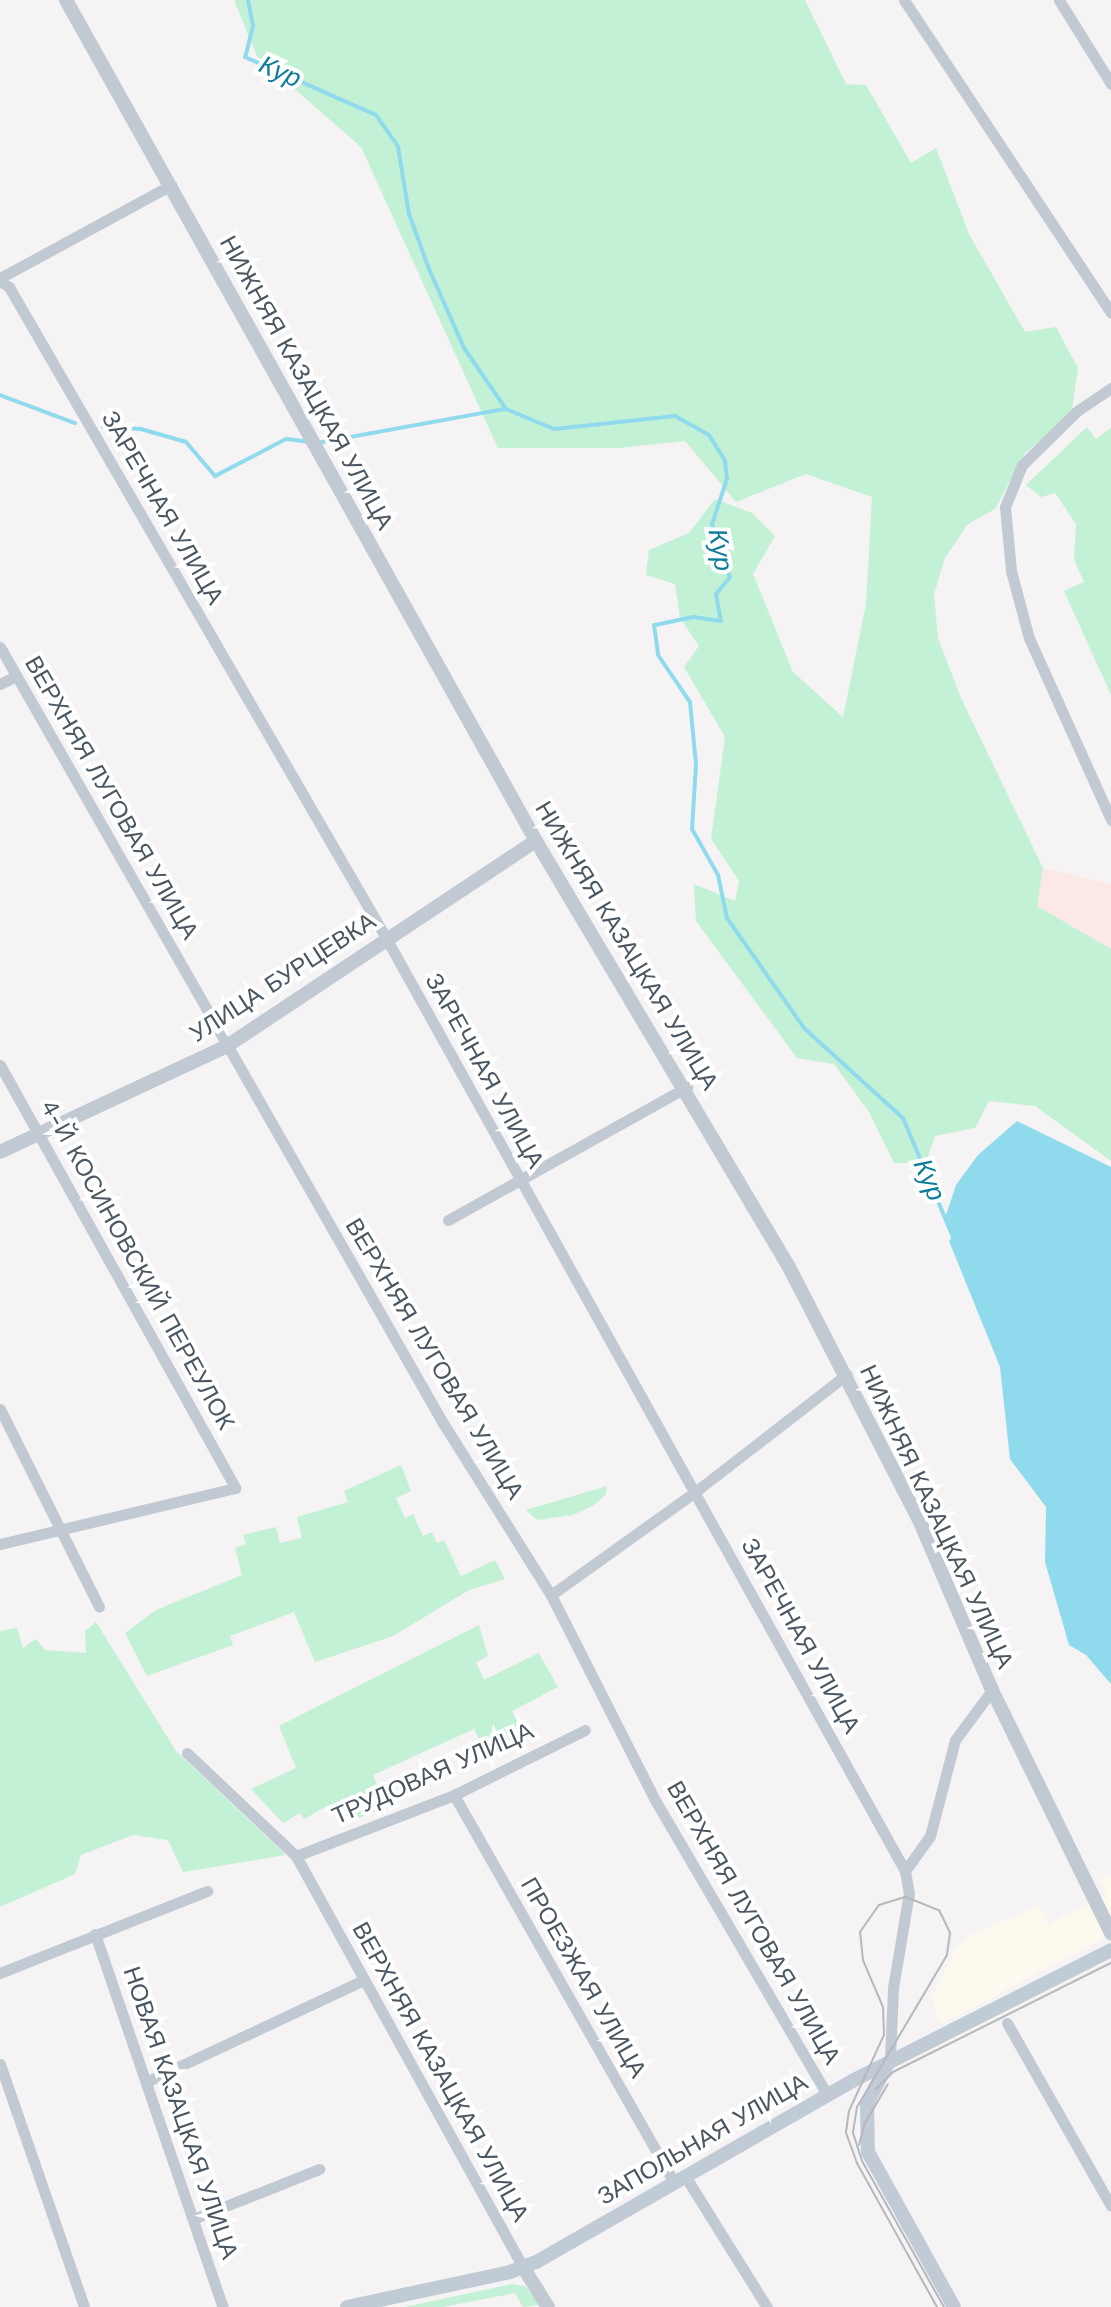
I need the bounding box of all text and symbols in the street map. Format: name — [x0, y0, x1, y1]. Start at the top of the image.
water label: Кур — [254, 49, 306, 95]
street label: НИЖНЯЯ КАЗАЦКАЯ УЛИЦА — [213, 231, 399, 535]
street label: ЗАРЕЧНАЯ УЛИЦА — [95, 406, 229, 610]
water label: Кур — [701, 526, 739, 574]
street label: ВЕРХНЯЯ ЛУГОВАЯ УЛИЦА — [18, 651, 204, 945]
street label: НИЖНЯЯ КАЗАЦКАЯ УЛИЦА — [528, 796, 724, 1096]
street label: УЛИЦА БУРЦЕВКА — [185, 907, 381, 1049]
street label: ЗАРЕЧНАЯ УЛИЦА — [418, 968, 550, 1174]
street label: 4-Й КОСИНОВСКИЙ ПЕРЕУЛОК — [34, 1095, 240, 1435]
water label: Кур — [906, 1154, 952, 1206]
street label: ВЕРХНЯЯ ЛУГОВАЯ УЛИЦА — [339, 1213, 529, 1505]
street label: НИЖНЯЯ КАЗАЦКАЯ УЛИЦА — [853, 1361, 1019, 1673]
street label: ЗАРЕЧНАЯ УЛИЦА — [734, 1533, 866, 1739]
street label: ТРУДОВАЯ УЛИЦА — [328, 1717, 538, 1831]
street label: ВЕРХНЯЯ ЛУГОВАЯ УЛИЦА — [660, 1776, 846, 2070]
street label: ПРОЕЗЖАЯ УЛИЦА — [514, 1873, 652, 2083]
street label: ВЕРХНЯЯ КАЗАЦКАЯ УЛИЦА — [346, 1917, 534, 2227]
street label: НОВАЯ КАЗАЦКАЯ УЛИЦА — [116, 1963, 244, 2263]
street label: ЗАПОЛЬНАЯ УЛИЦА — [593, 2068, 813, 2212]

